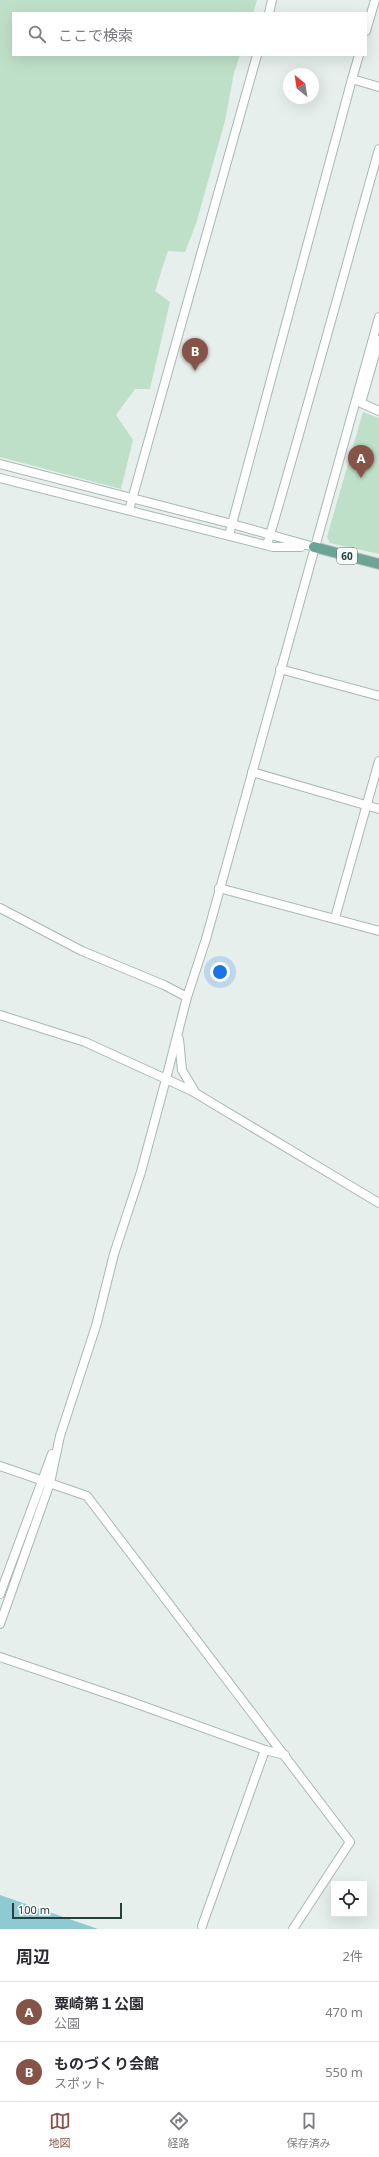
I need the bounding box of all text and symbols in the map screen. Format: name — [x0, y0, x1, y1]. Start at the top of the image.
search box — [12, 12, 367, 56]
icon: search — [26, 23, 48, 45]
text: ここで検索 — [58, 25, 133, 45]
north arrow — [283, 68, 319, 104]
pin: B — [182, 338, 208, 371]
pin: A — [348, 445, 374, 478]
road number: 60 — [337, 548, 357, 564]
your location — [210, 962, 230, 982]
map controls — [331, 1881, 367, 1917]
button: locate — [331, 1881, 367, 1917]
scale bar — [12, 1901, 122, 1920]
text: 100 m — [18, 1902, 50, 1917]
text: 周辺 — [16, 1945, 50, 1968]
text: 2件 — [343, 1947, 363, 1965]
text: 粟崎第１公園 — [54, 1993, 144, 2013]
text: A — [25, 2003, 34, 2021]
text: 470 m — [325, 2003, 363, 2021]
text: 公園 — [54, 2014, 80, 2032]
text: ものづくり会館 — [54, 2053, 159, 2073]
text: B — [25, 2063, 33, 2081]
text: 550 m — [325, 2063, 363, 2081]
text: スポット — [54, 2074, 106, 2092]
tab: 地図 — [49, 2110, 71, 2150]
tab: 経路 — [168, 2110, 190, 2150]
tab: 保存済み — [287, 2110, 331, 2150]

